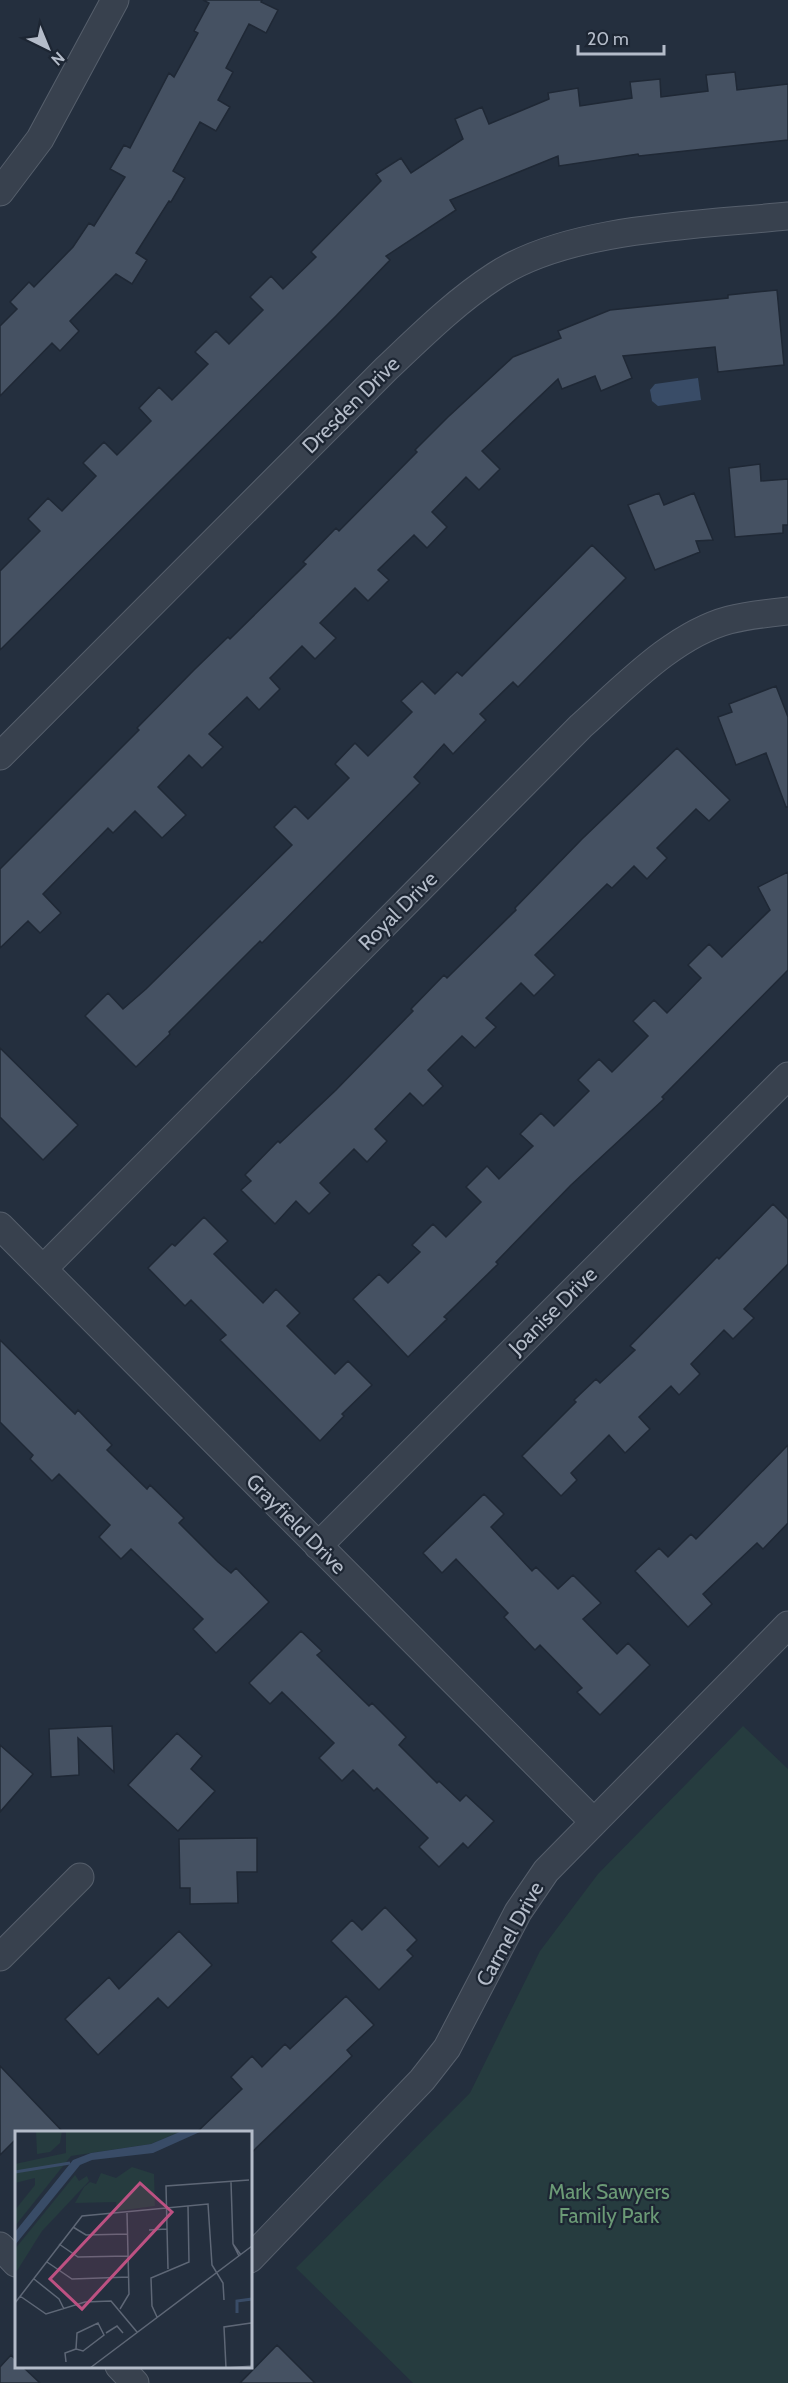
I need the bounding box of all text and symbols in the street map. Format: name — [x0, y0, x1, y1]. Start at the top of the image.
north arrow — [18, 18, 78, 78]
scale bar — [578, 18, 664, 56]
text: 20 m — [587, 28, 629, 50]
text: N — [47, 48, 69, 69]
street label: Dresden Drive — [297, 351, 405, 458]
street label: Royal Drive — [353, 866, 442, 955]
street label: Joanise Drive — [503, 1261, 602, 1361]
street label: Grayfield Drive — [241, 1468, 352, 1579]
street label: Carmel Drive — [471, 1877, 549, 1990]
inset map — [15, 2131, 252, 2368]
park label: Mark Sawyers Family Park — [548, 2179, 670, 2228]

